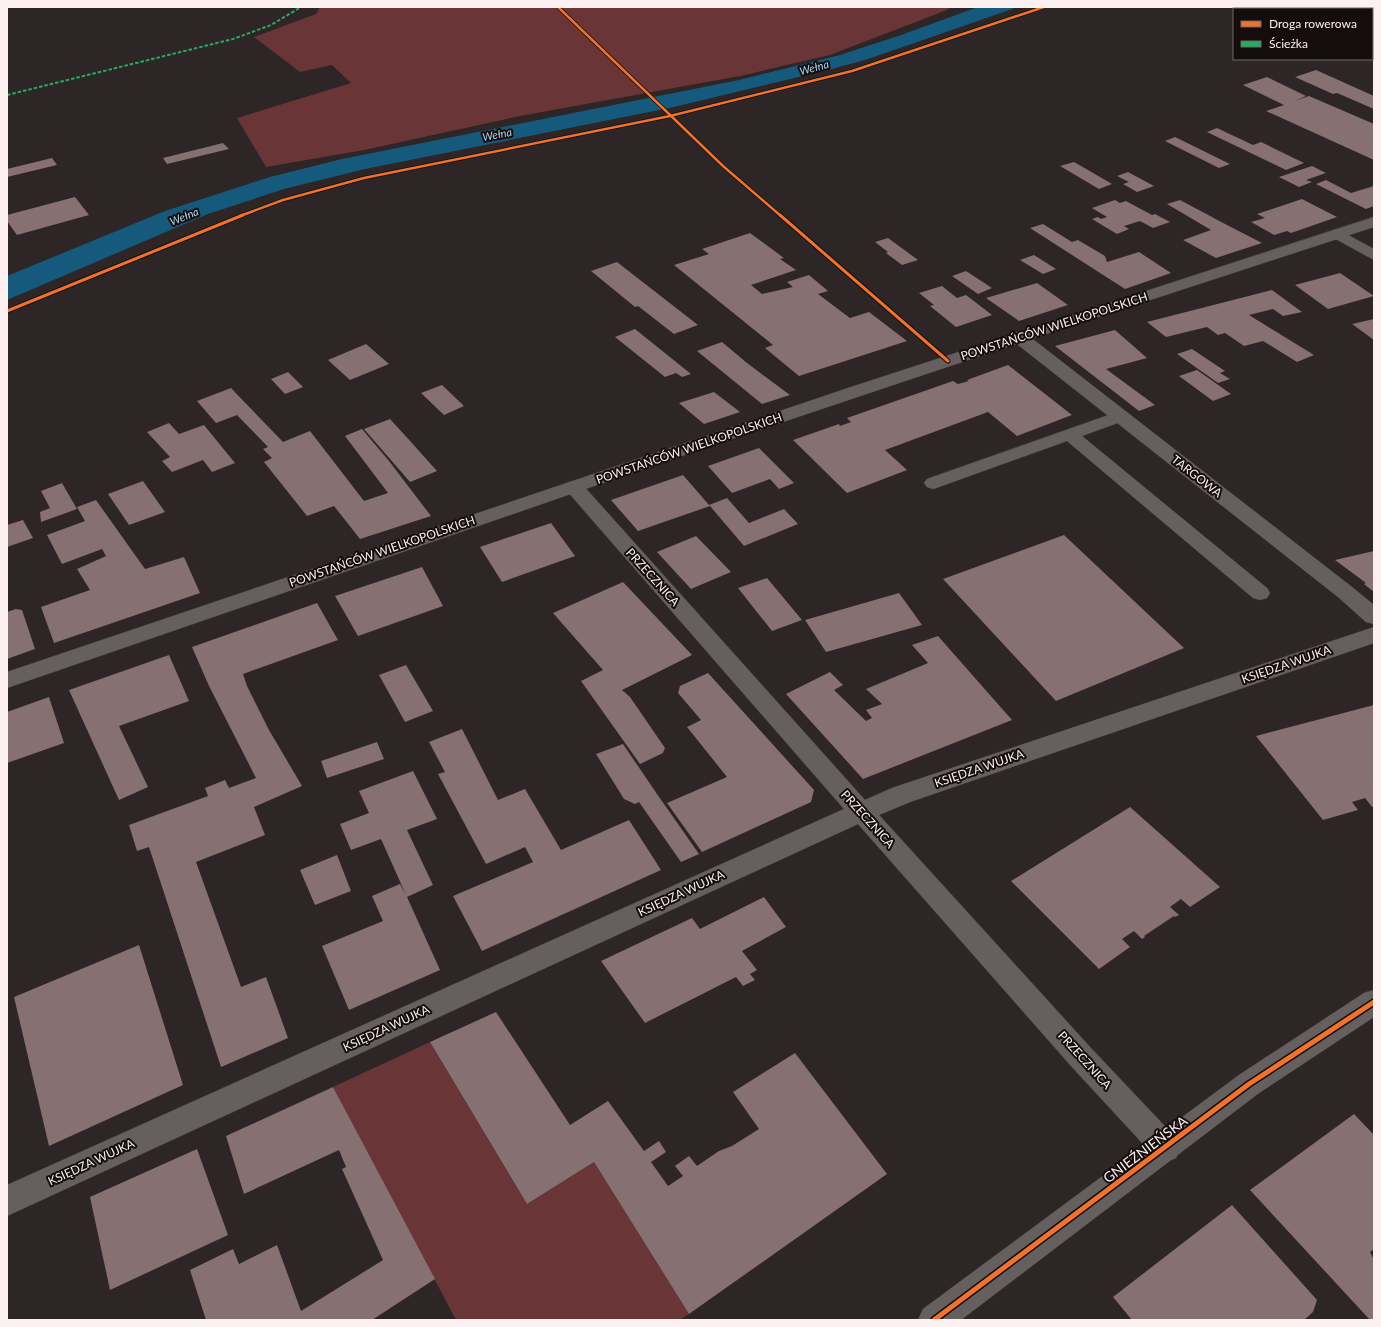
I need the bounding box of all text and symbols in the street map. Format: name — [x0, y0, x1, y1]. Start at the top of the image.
legend — [1233, 8, 1373, 60]
text: Droga rowerowa — [1269, 16, 1357, 31]
text: Ścieżka — [1269, 36, 1308, 51]
water label: Wełna — [798, 57, 830, 77]
water label: Wełna — [481, 125, 513, 143]
water label: Wełna — [168, 204, 201, 228]
street label: POWSTAŃCÓW WIELKOPOLSKICH — [959, 289, 1149, 363]
street label: POWSTAŃCÓW WIELKOPOLSKICH — [594, 409, 784, 487]
street label: TARGOWA — [1169, 452, 1226, 501]
street label: POWSTAŃCÓW WIELKOPOLSKICH — [287, 512, 477, 590]
street label: PRZECZNICA — [623, 545, 683, 610]
street label: KSIĘDZA WUJKA — [1239, 641, 1334, 686]
street label: KSIĘDZA WUJKA — [932, 745, 1027, 790]
street label: PRZECZNICA — [838, 787, 898, 852]
street label: KSIĘDZA WUJKA — [635, 866, 727, 920]
street label: KSIĘDZA WUJKA — [340, 1001, 432, 1055]
street label: PRZECZNICA — [1055, 1028, 1115, 1093]
street label: GNIEŹNIEŃSKA — [1100, 1111, 1191, 1186]
street label: KSIĘDZA WUJKA — [45, 1135, 137, 1189]

